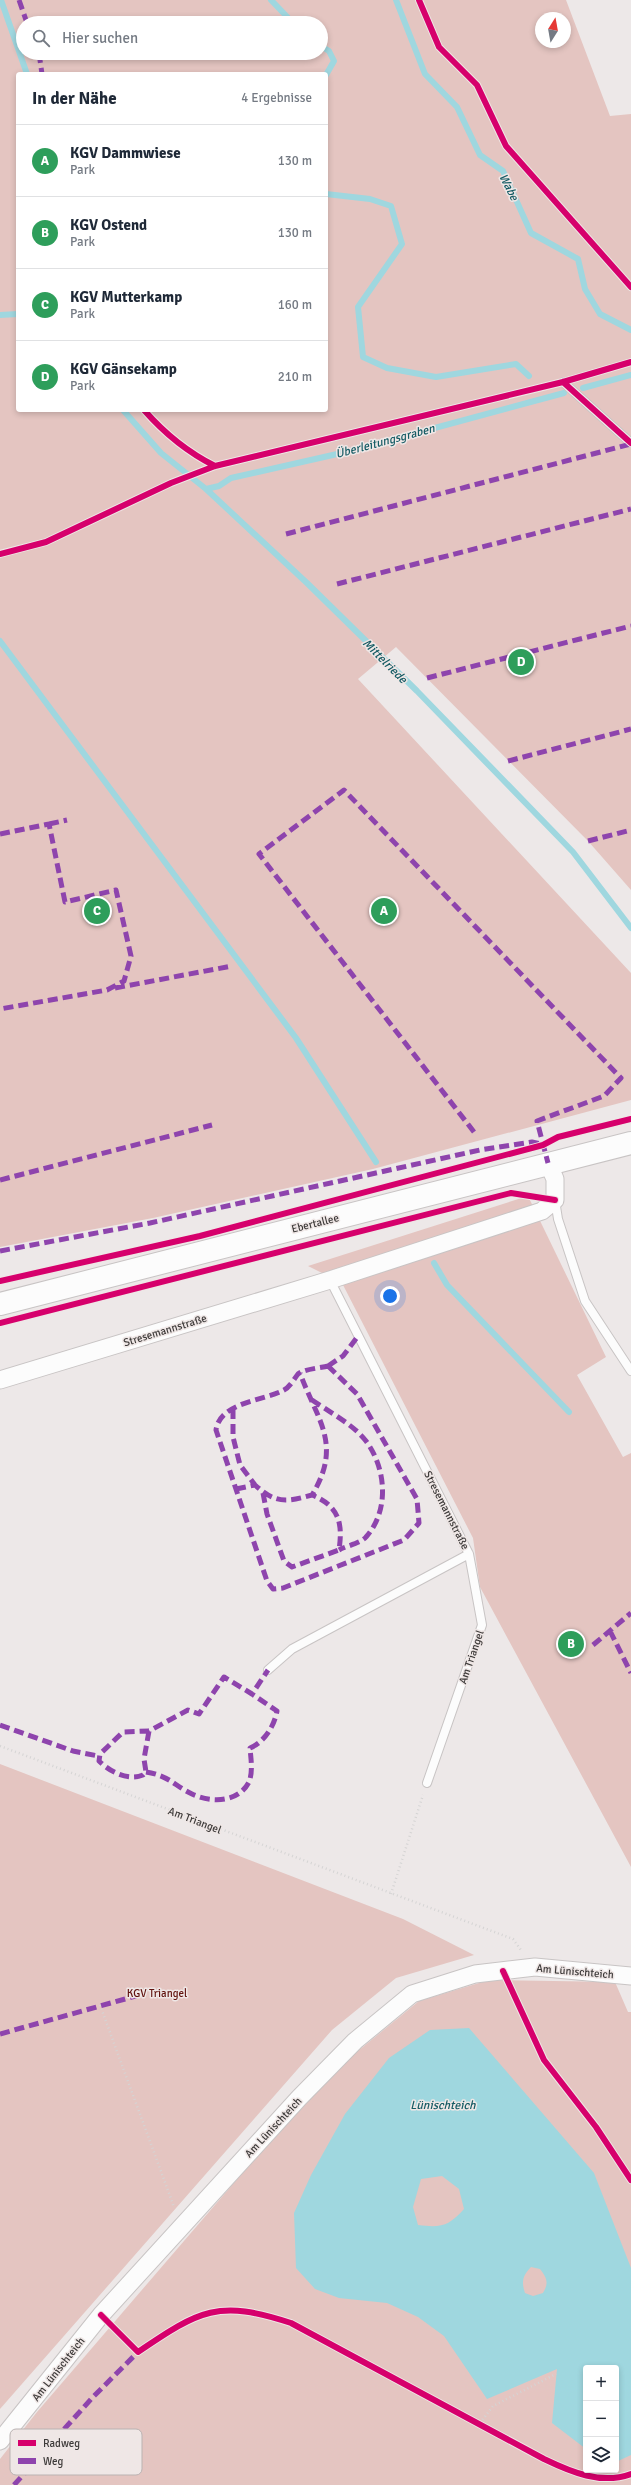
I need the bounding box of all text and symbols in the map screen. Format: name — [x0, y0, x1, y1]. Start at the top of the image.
north arrow — [535, 12, 571, 48]
search box — [16, 16, 328, 60]
icon: search — [30, 27, 52, 49]
text: Hier suchen — [62, 29, 138, 47]
text: In der Nähe — [32, 88, 117, 109]
text: 4 Ergebnisse — [241, 90, 312, 106]
text: KGV Dammwiese — [70, 144, 181, 162]
text: A — [41, 153, 49, 169]
text: 130 m — [278, 153, 312, 169]
text: Park — [70, 162, 95, 178]
water label: Wabe — [495, 171, 522, 204]
text: KGV Ostend — [70, 216, 147, 234]
text: B — [41, 225, 49, 241]
text: 130 m — [278, 225, 312, 241]
text: Park — [70, 234, 95, 250]
text: KGV Mutterkamp — [70, 288, 182, 306]
text: C — [41, 297, 49, 313]
text: 160 m — [278, 297, 312, 313]
text: Park — [70, 306, 95, 322]
text: KGV Gänsekamp — [70, 360, 177, 378]
text: D — [41, 369, 49, 385]
text: 210 m — [278, 369, 312, 385]
text: Park — [70, 378, 95, 394]
water label: Überleitungsgraben — [334, 421, 437, 462]
water label: Mittelriede — [359, 636, 411, 687]
pin: D — [508, 647, 534, 677]
pin: C — [84, 896, 110, 926]
pin: A — [371, 896, 397, 926]
street label: Ebertallee — [290, 1211, 340, 1236]
your location — [380, 1286, 400, 1306]
street label: Stresemannstraße — [122, 1312, 208, 1349]
street label: Stresemannstraße — [421, 1469, 472, 1552]
street label: Am Triangel — [456, 1629, 487, 1686]
pin: B — [558, 1629, 584, 1659]
street label: Am Triangel — [166, 1804, 223, 1837]
street label: Am Lünischteich — [536, 1962, 614, 1981]
park label: KGV Triangel — [127, 1987, 187, 2000]
street label: Am Lünischteich — [242, 2094, 305, 2160]
water label: Lünischteich — [410, 2098, 476, 2113]
street label: Am Lünischteich — [29, 2335, 87, 2404]
map controls — [583, 2365, 619, 2473]
button: + — [583, 2365, 619, 2401]
button: − — [583, 2401, 619, 2437]
legend — [10, 2429, 142, 2475]
text: Radweg — [43, 2437, 80, 2450]
button: layers — [583, 2437, 619, 2473]
text: Weg — [43, 2455, 63, 2468]

